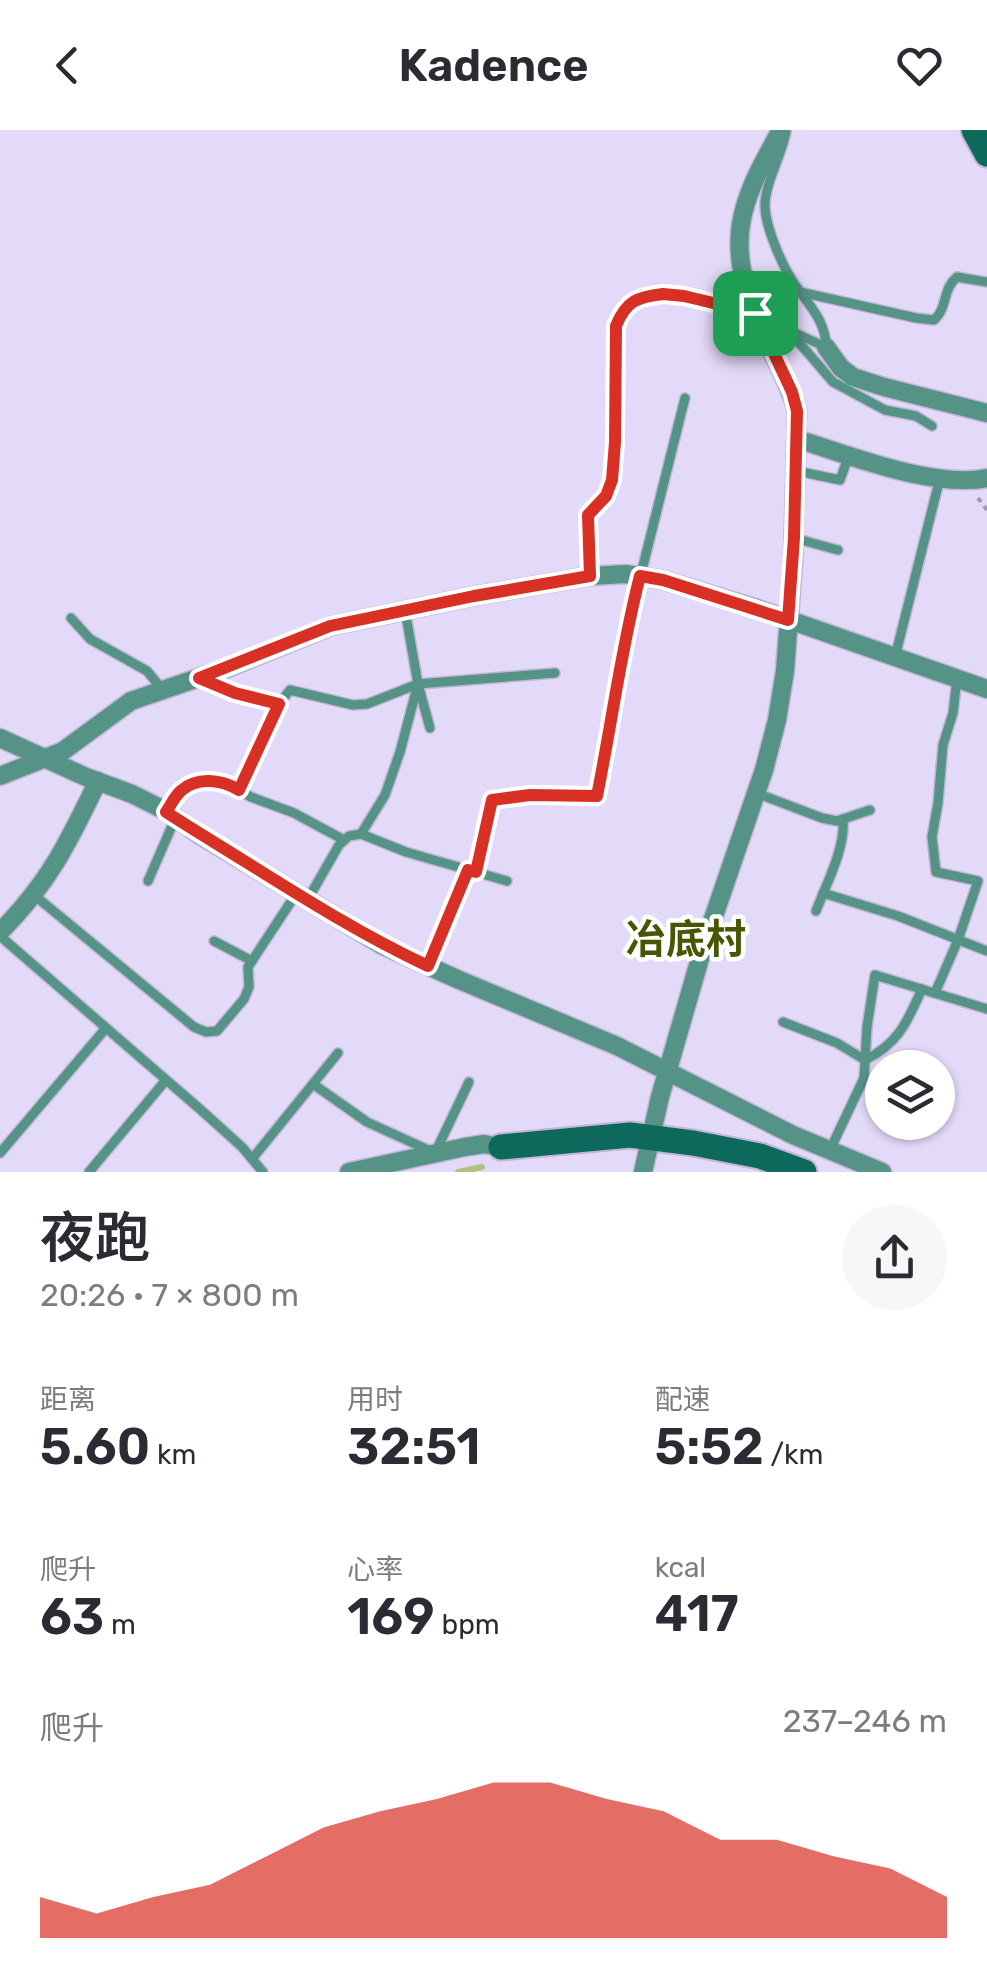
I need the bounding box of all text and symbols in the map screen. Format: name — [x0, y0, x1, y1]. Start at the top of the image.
icon: back — [40, 38, 95, 93]
icon: heart — [892, 38, 947, 93]
text: Kadence — [398, 39, 589, 92]
pin — [713, 271, 798, 356]
icon: arrive — [728, 286, 783, 341]
district label: 冶底村 — [626, 916, 746, 963]
map controls — [865, 1050, 955, 1140]
button: layers — [865, 1050, 955, 1140]
button: share — [842, 1205, 947, 1310]
text: 夜跑 — [40, 1206, 150, 1271]
text: 20:26 · 7 × 800 m — [40, 1276, 299, 1314]
text: 距离 — [40, 1383, 96, 1416]
text: 用时 — [347, 1383, 403, 1416]
text: 配速 — [655, 1383, 711, 1416]
text: 5.60 — [40, 1417, 150, 1477]
text: 32:51 — [347, 1417, 480, 1477]
text: 5:52 — [655, 1417, 764, 1477]
text: km — [150, 1438, 196, 1471]
text: /km — [764, 1438, 823, 1471]
text: kcal — [655, 1551, 706, 1584]
text: 爬升 — [40, 1553, 96, 1586]
text: 心率 — [347, 1553, 403, 1586]
text: 417 — [655, 1584, 739, 1644]
text: 63 — [40, 1587, 104, 1647]
text: 169 — [347, 1587, 435, 1647]
text: m — [104, 1608, 136, 1641]
text: bpm — [435, 1608, 500, 1641]
text: 237–246 m — [783, 1702, 947, 1740]
text: 爬升 — [40, 1709, 104, 1747]

